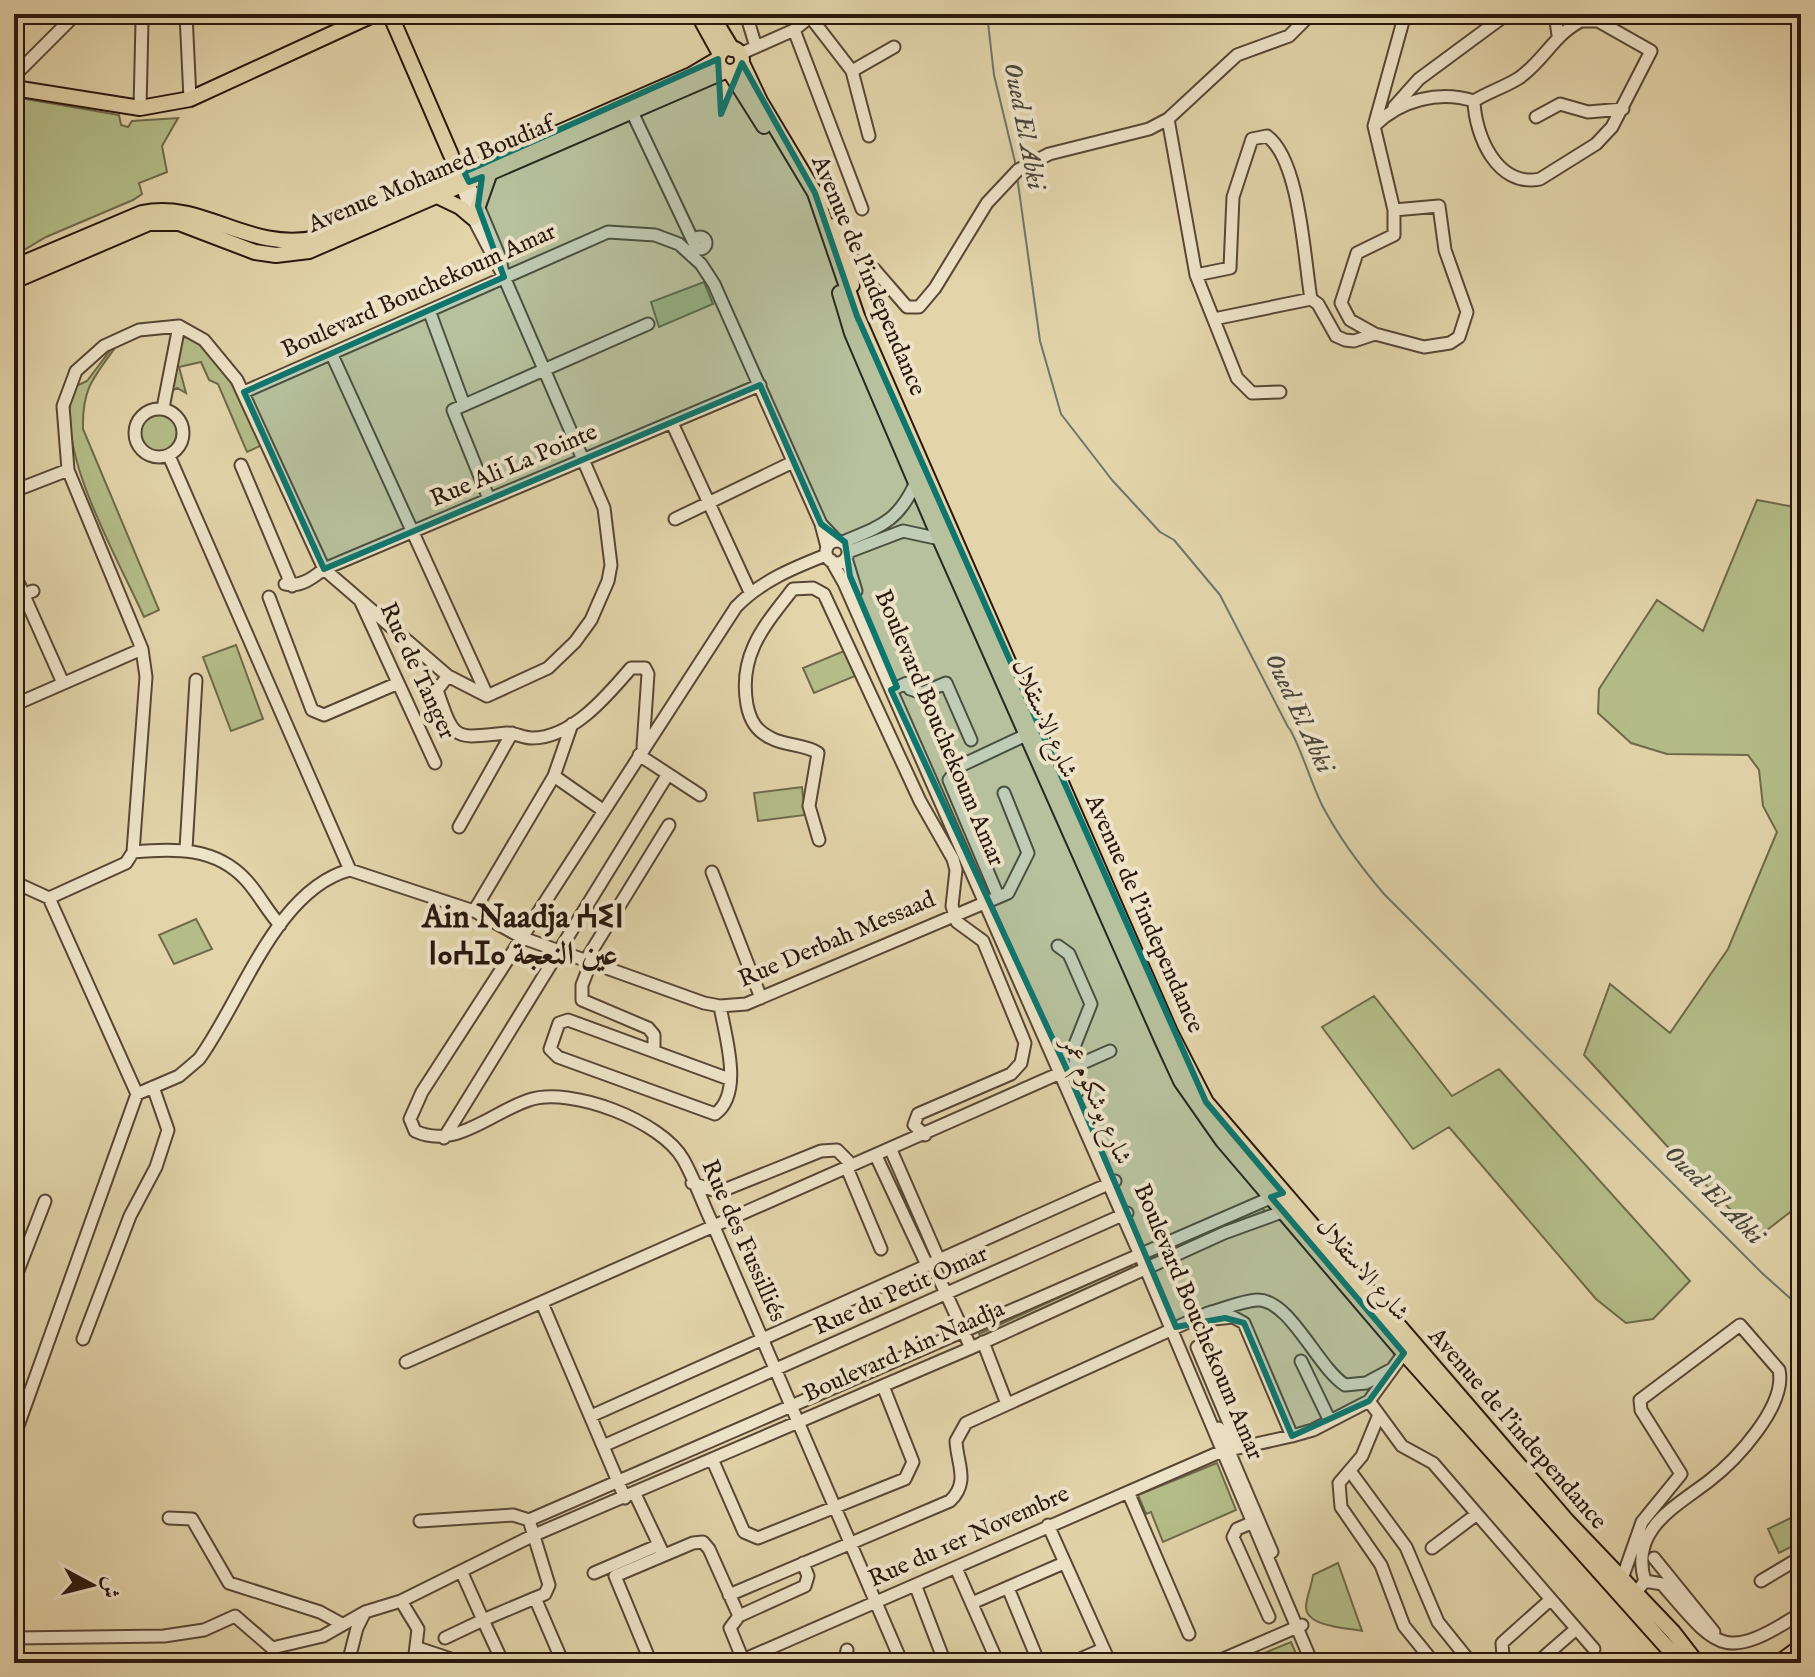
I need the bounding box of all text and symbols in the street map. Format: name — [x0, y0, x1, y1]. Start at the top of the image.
water label: Oued El Abki — [996, 60, 1053, 194]
street label: Avenue Mohamed Boudiaf — [303, 108, 562, 241]
street label: Avenue de l'independance — [803, 150, 933, 401]
street label: Boulevard Bouchekoum Amar — [277, 216, 561, 366]
street label: Rue Ali La Pointe — [426, 417, 602, 515]
street label: Boulevard Bouchekoum Amar — [867, 585, 1011, 871]
street label: Rue de Tanger — [372, 598, 462, 745]
water label: Oued El Abki — [1257, 648, 1342, 780]
street label: شارع الاستقلال — [1001, 655, 1084, 785]
street label: Avenue de l'independance — [1077, 789, 1211, 1038]
street label: Rue Derbah Messaad — [734, 884, 940, 995]
district label: Ain Naadja ⵄⵉⵏ ⵏⴰⵄⵊⴰ عين النعجة — [420, 898, 624, 976]
street label: شارع بوشكوم عمر — [1049, 1029, 1138, 1172]
water label: Oued El Abki — [1657, 1138, 1772, 1253]
street label: Rue des Fussilliés — [693, 1155, 793, 1327]
street label: Boulevard Bouchekoum Amar — [1126, 1179, 1270, 1465]
street label: شارع الاستقلال — [1306, 1212, 1415, 1330]
street label: Rue du Petit Omar — [809, 1239, 993, 1343]
street label: Boulevard Ain Naadja — [799, 1293, 1010, 1410]
street label: Avenue de l'independance — [1420, 1321, 1613, 1536]
street label: Rue du 1er Novembre — [864, 1479, 1074, 1595]
north arrow — [52, 1545, 132, 1625]
text: ش — [95, 1575, 125, 1600]

